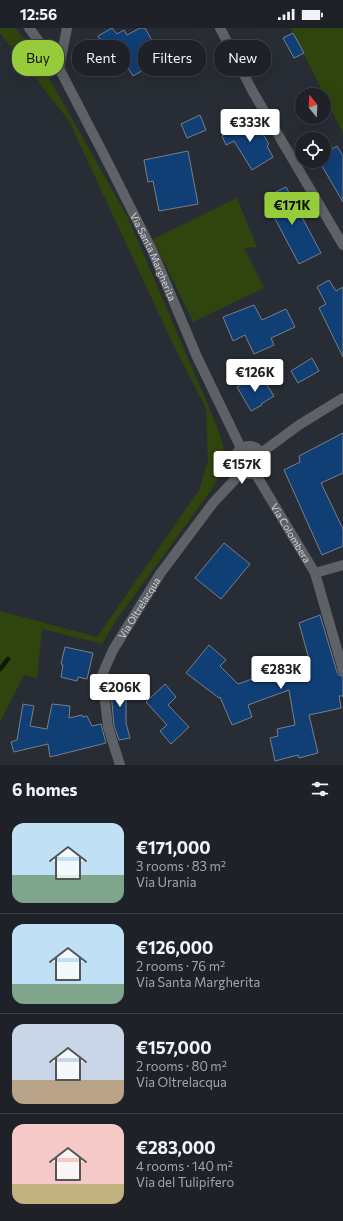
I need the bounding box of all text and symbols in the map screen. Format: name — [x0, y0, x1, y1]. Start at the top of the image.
text: 12:56 — [20, 5, 57, 23]
chip: Buy — [12, 40, 64, 76]
chip: Rent — [72, 40, 130, 76]
chip: Filters — [138, 40, 206, 76]
chip: New — [214, 40, 271, 76]
north arrow — [295, 88, 331, 124]
map controls — [295, 88, 331, 168]
pin: €333K — [222, 109, 278, 143]
text: €333K — [230, 114, 270, 130]
button: locate — [295, 132, 331, 168]
pin: €171K — [264, 192, 320, 226]
text: €171K — [273, 197, 311, 213]
street label: Via Santa Margherita — [128, 210, 179, 303]
pin: €126K — [227, 359, 283, 393]
text: €126K — [235, 364, 275, 380]
pin: €157K — [214, 451, 270, 485]
text: €157K — [223, 456, 261, 472]
street label: Via Colombera — [269, 501, 313, 565]
street label: Via Oltrelacqua — [116, 575, 163, 641]
pin: €283K — [253, 656, 309, 690]
text: €283K — [260, 661, 302, 677]
pin: €206K — [92, 674, 148, 708]
text: €206K — [99, 679, 141, 695]
icon: filters — [309, 778, 331, 800]
text: 6 homes — [12, 779, 77, 800]
text: €171,000 — [136, 837, 211, 858]
icon: home — [44, 839, 92, 887]
text: 3 rooms · 83 m² — [136, 858, 226, 874]
text: Via Urania — [136, 874, 197, 890]
text: €126,000 — [136, 937, 213, 958]
icon: home — [44, 940, 92, 988]
text: 2 rooms · 76 m² — [136, 958, 225, 974]
text: Via Santa Margherita — [136, 974, 260, 990]
text: €157,000 — [136, 1037, 211, 1058]
icon: home — [44, 1040, 92, 1088]
text: 2 rooms · 80 m² — [136, 1058, 227, 1074]
text: Via Oltrelacqua — [136, 1074, 227, 1090]
text: €283,000 — [136, 1137, 216, 1158]
icon: home — [44, 1140, 92, 1188]
text: 4 rooms · 140 m² — [136, 1158, 233, 1174]
text: Via del Tulipifero — [136, 1174, 234, 1190]

